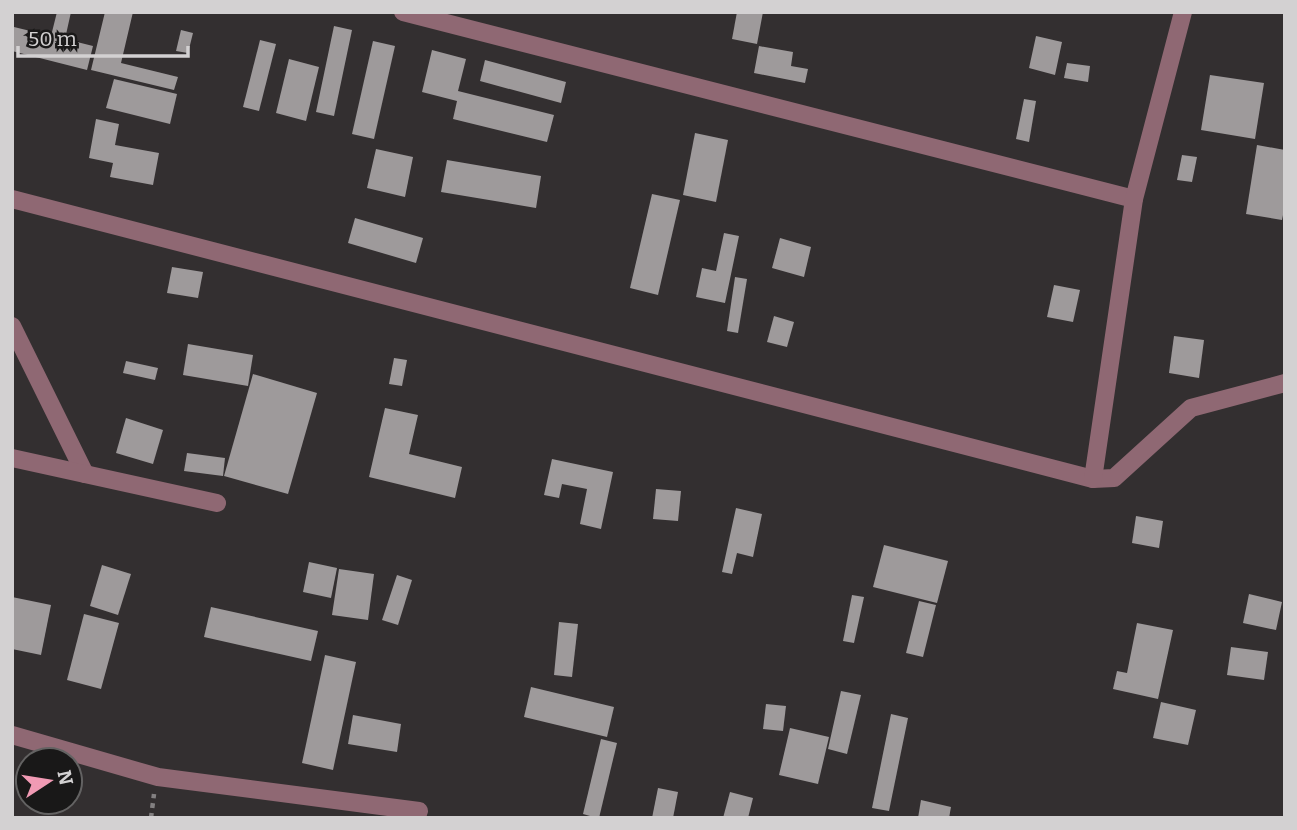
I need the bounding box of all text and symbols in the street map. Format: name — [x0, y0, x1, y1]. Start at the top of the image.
scale bar — [18, 14, 187, 58]
text: 50 m — [28, 26, 77, 52]
north arrow — [14, 746, 84, 816]
text: N — [52, 768, 78, 787]

